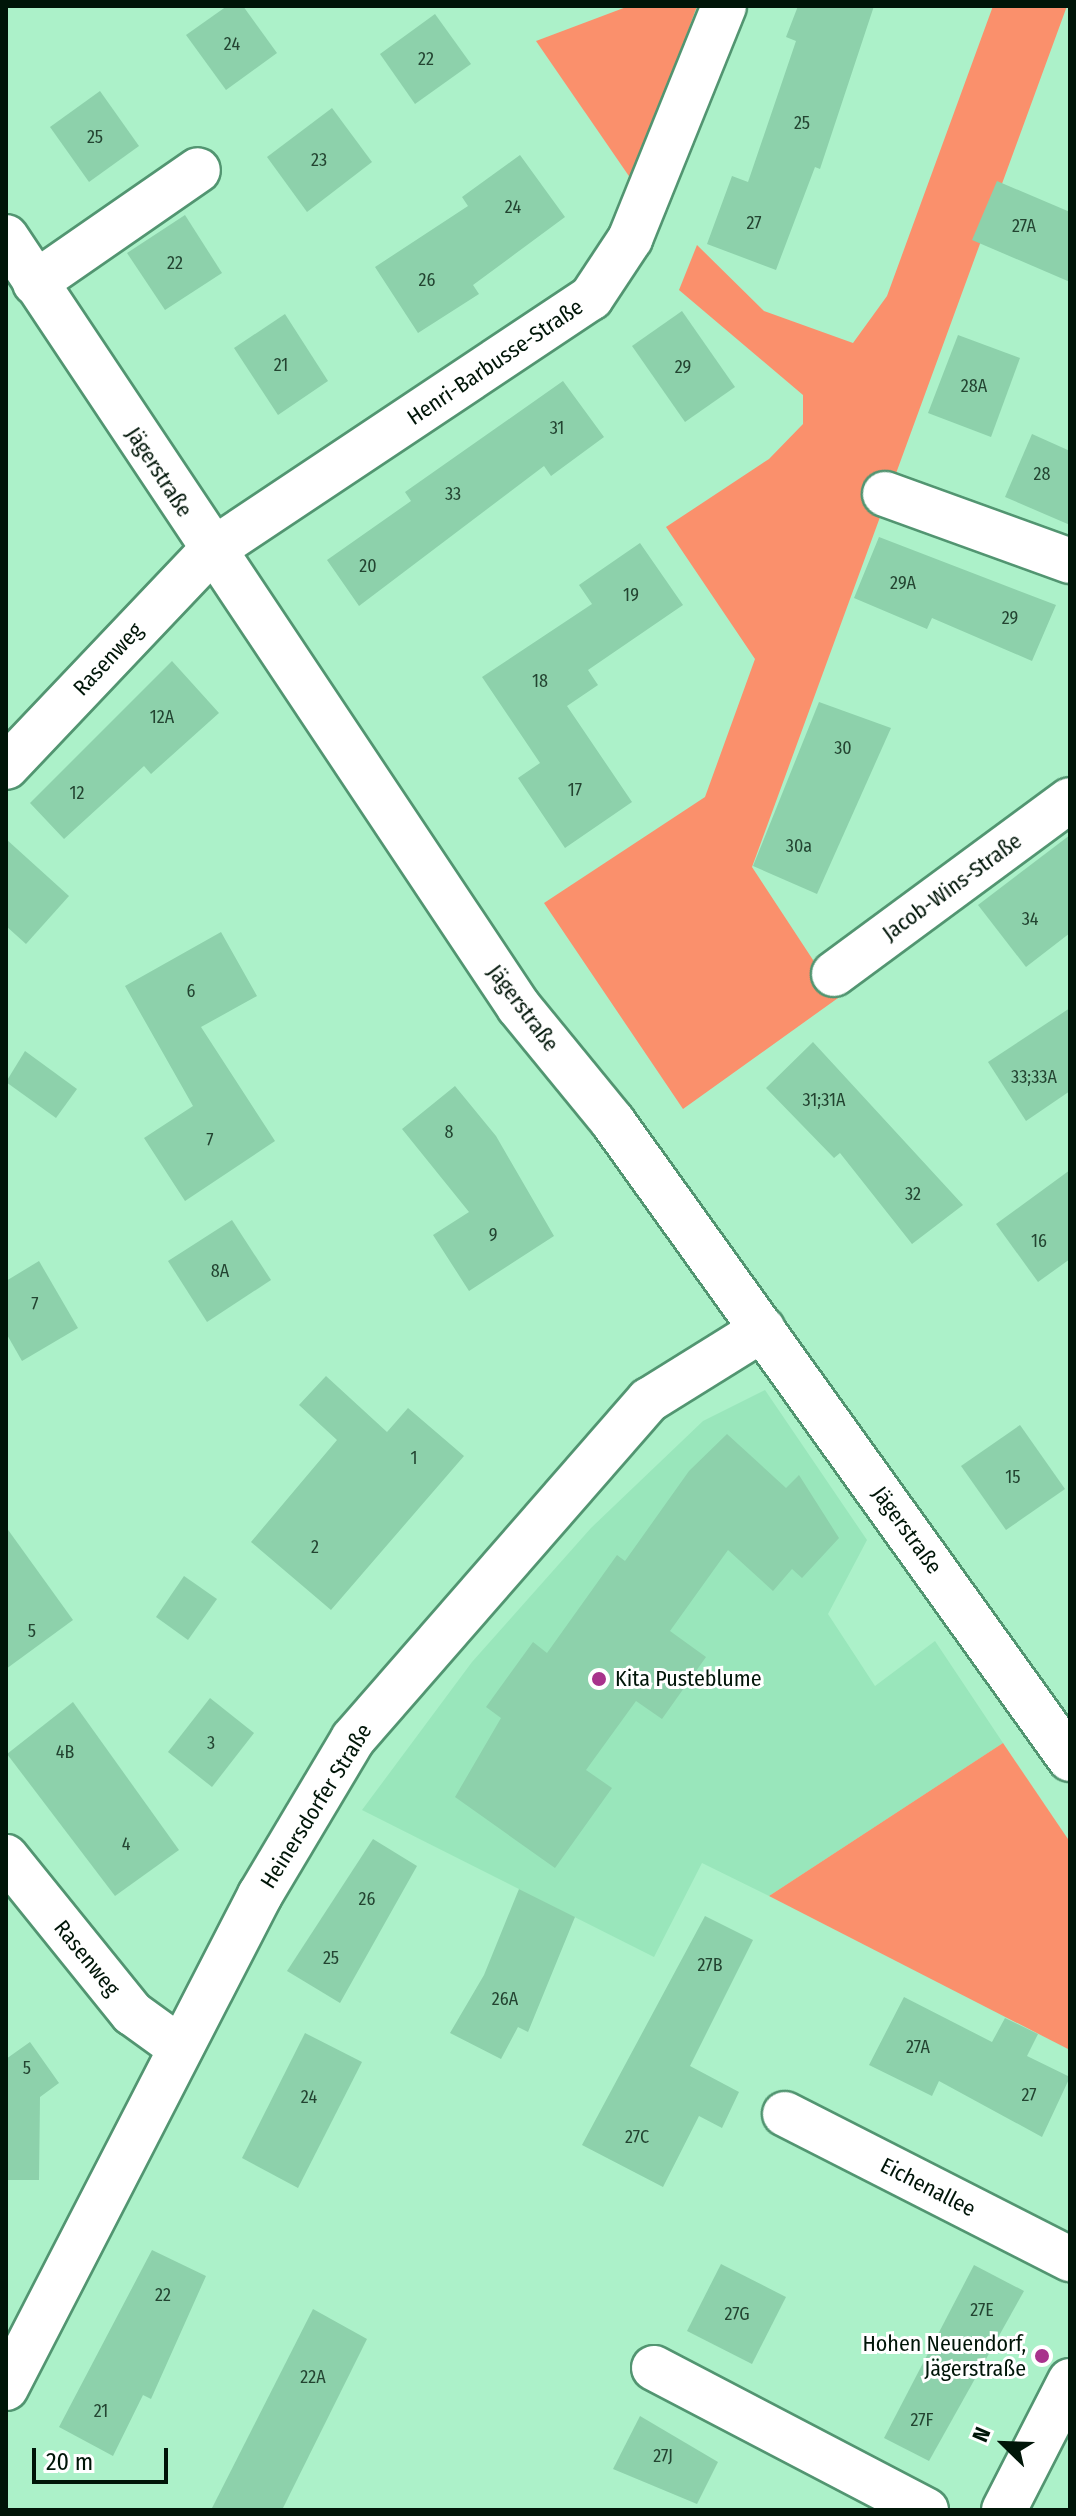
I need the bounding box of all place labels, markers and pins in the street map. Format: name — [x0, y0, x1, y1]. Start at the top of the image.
place label: Kita Pusteblume — [615, 1666, 762, 1692]
marker: Kita Pusteblume — [590, 1670, 608, 1688]
place label: Hohen Neuendorf, Jägerstraße — [862, 2330, 1026, 2382]
marker: Hohen Neuendorf, Jägerstraße — [1033, 2347, 1051, 2365]

